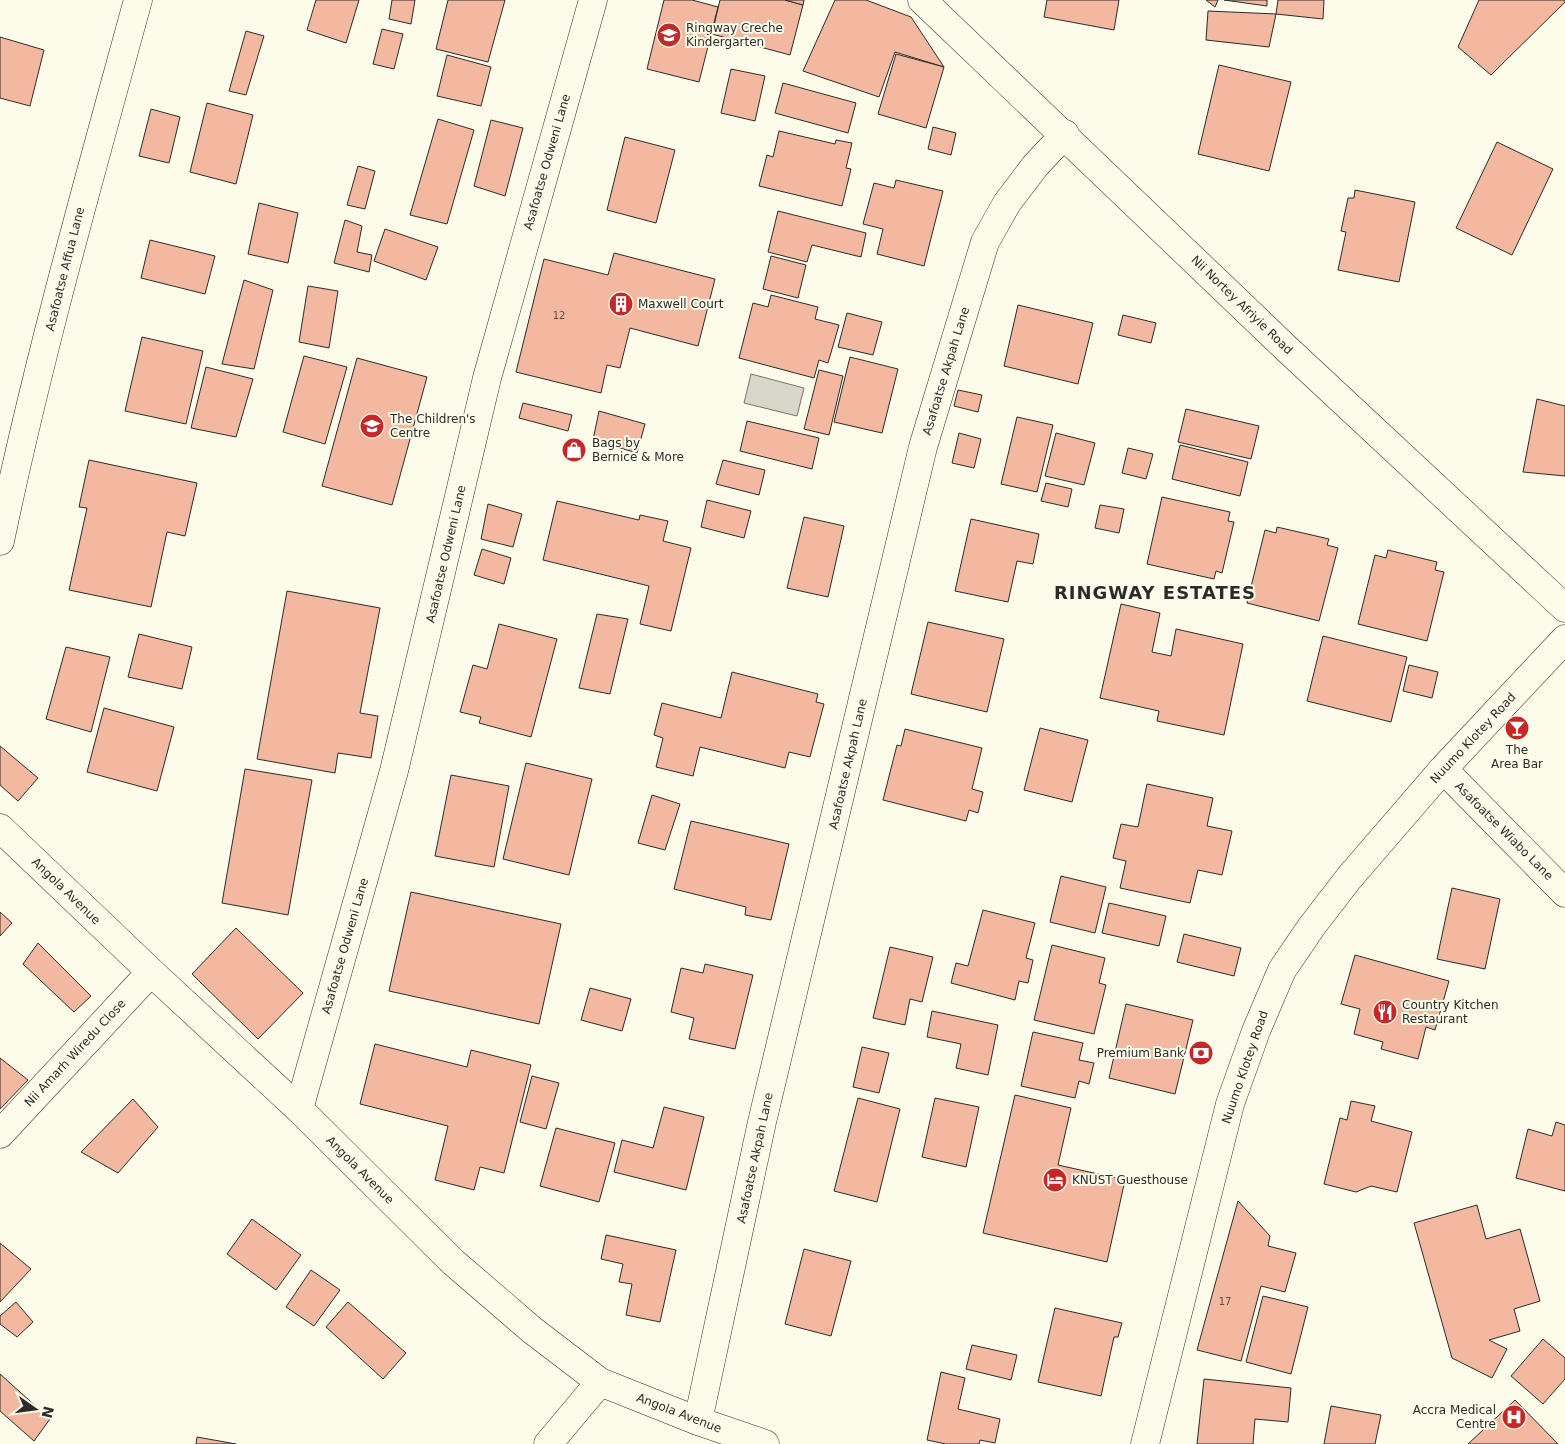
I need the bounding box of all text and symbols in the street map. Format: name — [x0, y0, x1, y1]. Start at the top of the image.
place label: Ringway Creche Kindergarten — [686, 21, 783, 49]
school or university icon: Ringway Creche Kindergarten — [656, 22, 682, 48]
street label: Asafoatse Odweni Lane — [521, 92, 573, 232]
street label: Asafoatse Affua Lane — [43, 206, 87, 332]
street label: Nii Nortey Afriyie Road — [1188, 253, 1296, 357]
building icon: Maxwell Court — [608, 291, 634, 317]
place label: Maxwell Court — [638, 297, 724, 311]
street label: Asafoatse Akpah Lane — [920, 305, 972, 437]
house number: 12 — [553, 310, 565, 321]
place label: The Children's Centre — [389, 412, 476, 440]
school or university icon: The Children's Centre — [359, 413, 385, 439]
place label: Bags by Bernice & More — [592, 436, 684, 464]
shop icon: Bags by Bernice & More — [561, 437, 587, 463]
street label: Asafoatse Odweni Lane — [423, 484, 469, 624]
district label: RINGWAY ESTATES — [1054, 582, 1256, 603]
street label: Nuumo Klotey Road — [1427, 690, 1519, 786]
street label: Asafoatse Akpah Lane — [826, 697, 870, 831]
bar icon: The Area Bar — [1504, 715, 1530, 741]
place label: The Area Bar — [1491, 743, 1543, 771]
street label: Asafoatse Wiabo Lane — [1452, 779, 1556, 883]
street label: Angola Avenue — [29, 855, 103, 927]
street label: Asafoatse Odweni Lane — [319, 876, 371, 1016]
street label: Nii Amarh Wiredu Close — [22, 996, 128, 1110]
place label: Country Kitchen Restaurant — [1402, 998, 1499, 1026]
restaurant icon: Country Kitchen Restaurant — [1372, 999, 1398, 1025]
street label: Nuumo Klotey Road — [1219, 1009, 1271, 1125]
bank icon: Premium Bank — [1188, 1040, 1214, 1066]
place label: Premium Bank — [1097, 1046, 1184, 1060]
street label: Asafoatse Akpah Lane — [734, 1091, 776, 1225]
street label: Angola Avenue — [323, 1133, 397, 1207]
hotel icon: KNUST Guesthouse — [1042, 1167, 1068, 1193]
place label: KNUST Guesthouse — [1072, 1173, 1188, 1187]
house number: 17 — [1219, 1296, 1231, 1307]
north arrow — [10, 1384, 60, 1434]
street label: Angola Avenue — [635, 1390, 723, 1436]
place label: Accra Medical Centre — [1413, 1403, 1496, 1431]
hospital icon: Accra Medical Centre — [1501, 1404, 1527, 1430]
text: N — [38, 1405, 57, 1420]

